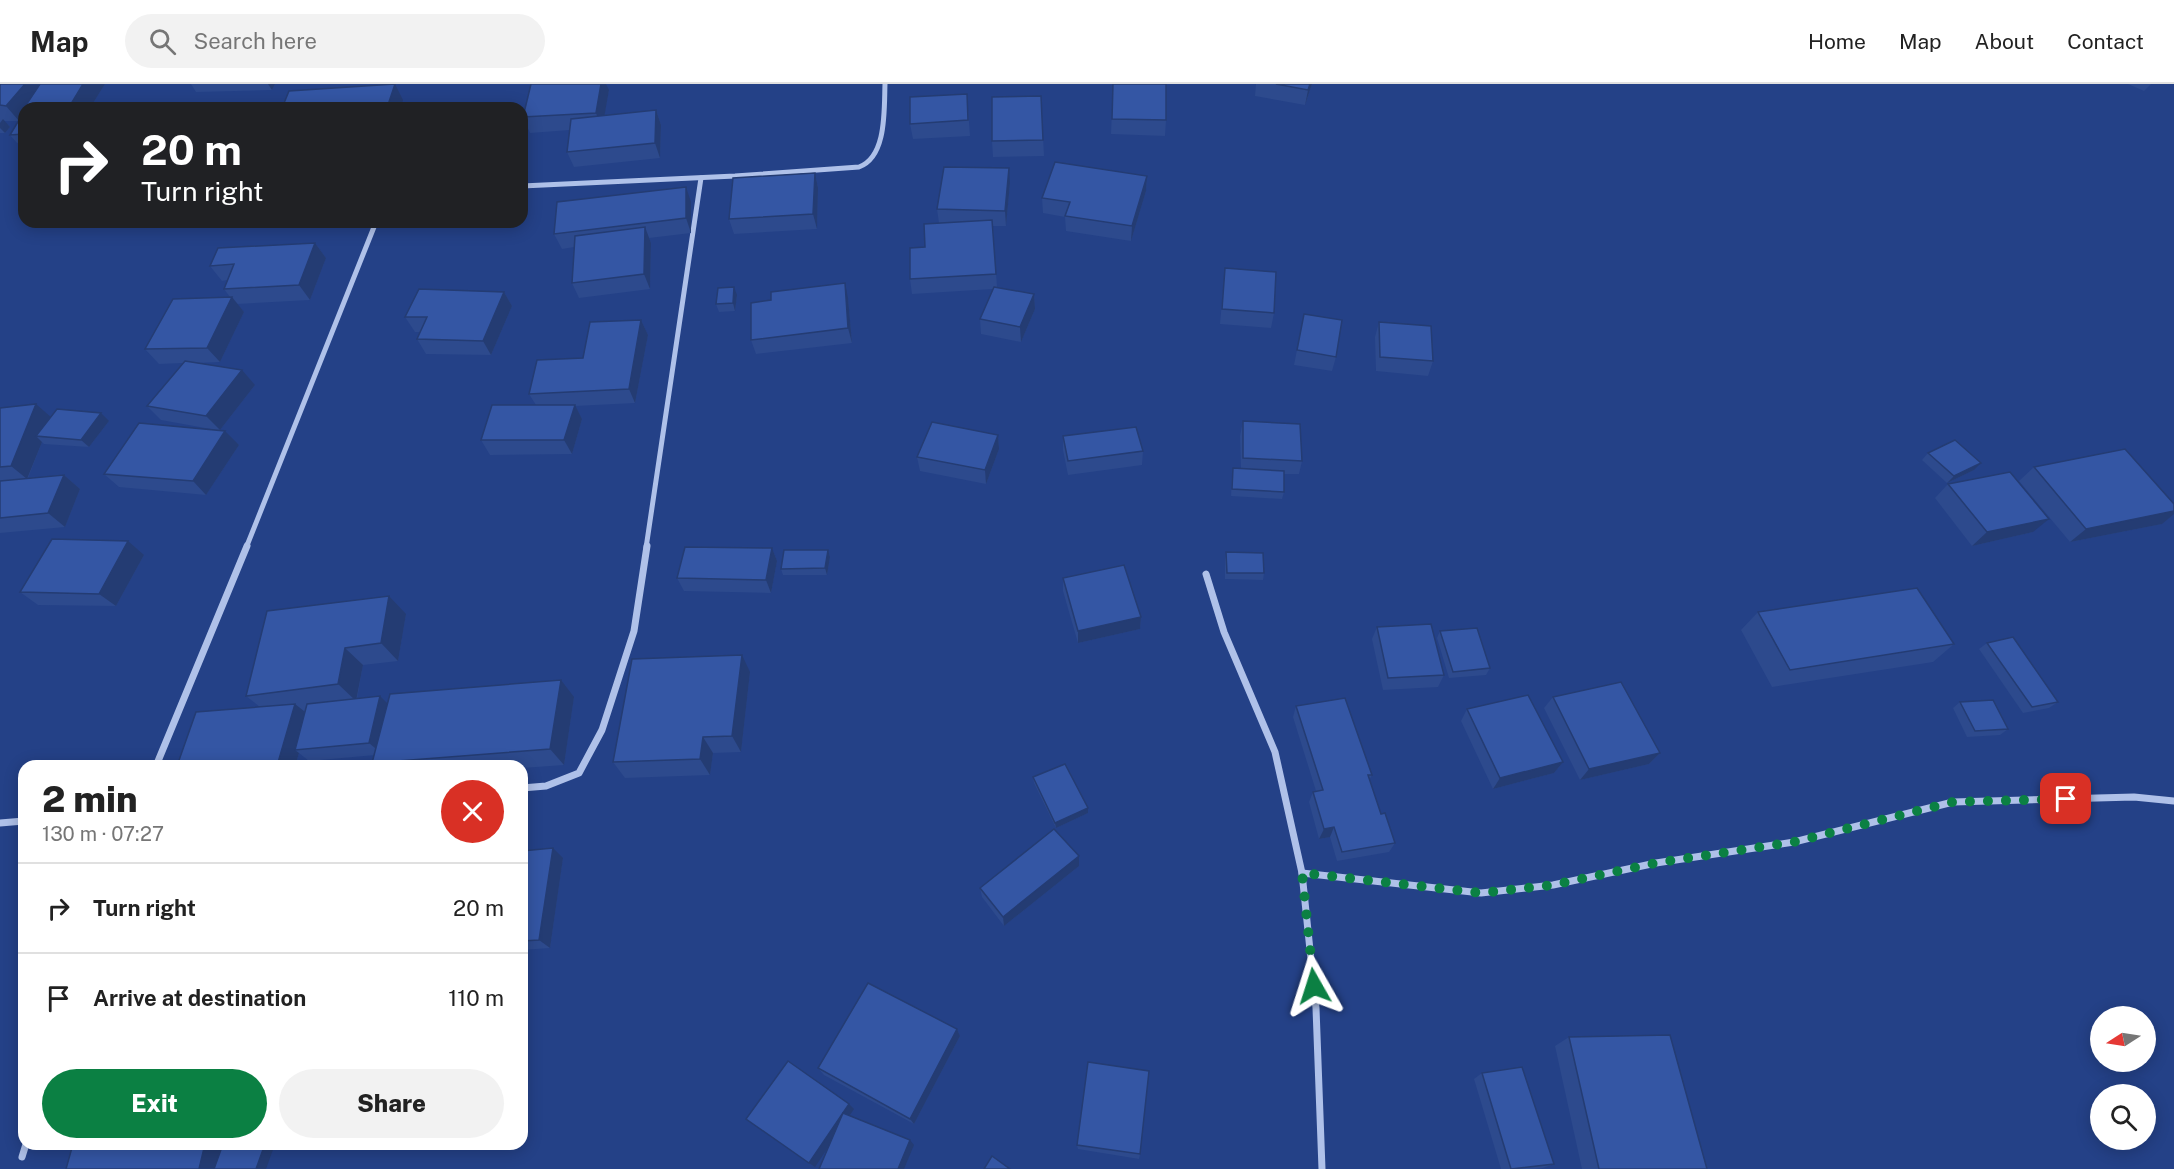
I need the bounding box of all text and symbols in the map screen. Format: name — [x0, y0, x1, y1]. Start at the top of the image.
search box — [125, 14, 545, 68]
text: Map — [30, 25, 89, 58]
icon: search — [146, 25, 179, 58]
text: Search here — [194, 28, 317, 54]
text: Home — [1808, 29, 1866, 54]
text: Map — [1899, 29, 1942, 54]
text: About — [1975, 29, 2034, 54]
text: Contact — [2067, 29, 2144, 54]
text: 20 m — [141, 125, 242, 174]
icon: right — [42, 126, 120, 204]
text: Turn right — [141, 175, 264, 207]
pin — [2040, 773, 2091, 824]
text: 2 min — [42, 778, 138, 820]
button: close — [441, 780, 504, 843]
icon: arrive — [2049, 782, 2082, 815]
text: 130 m · 07:27 — [42, 822, 164, 846]
icon: right — [42, 892, 75, 925]
text: Turn right — [93, 895, 196, 921]
text: 20 m — [453, 895, 504, 921]
position arrow — [1282, 954, 1346, 1018]
icon: arrive — [42, 982, 75, 1015]
text: Arrive at destination — [93, 985, 306, 1011]
text: 110 m — [448, 985, 504, 1011]
north arrow — [2090, 1006, 2156, 1072]
map controls — [2090, 1006, 2156, 1150]
button: Exit — [42, 1069, 267, 1138]
button: Share — [279, 1069, 504, 1138]
button: search — [2090, 1084, 2156, 1150]

